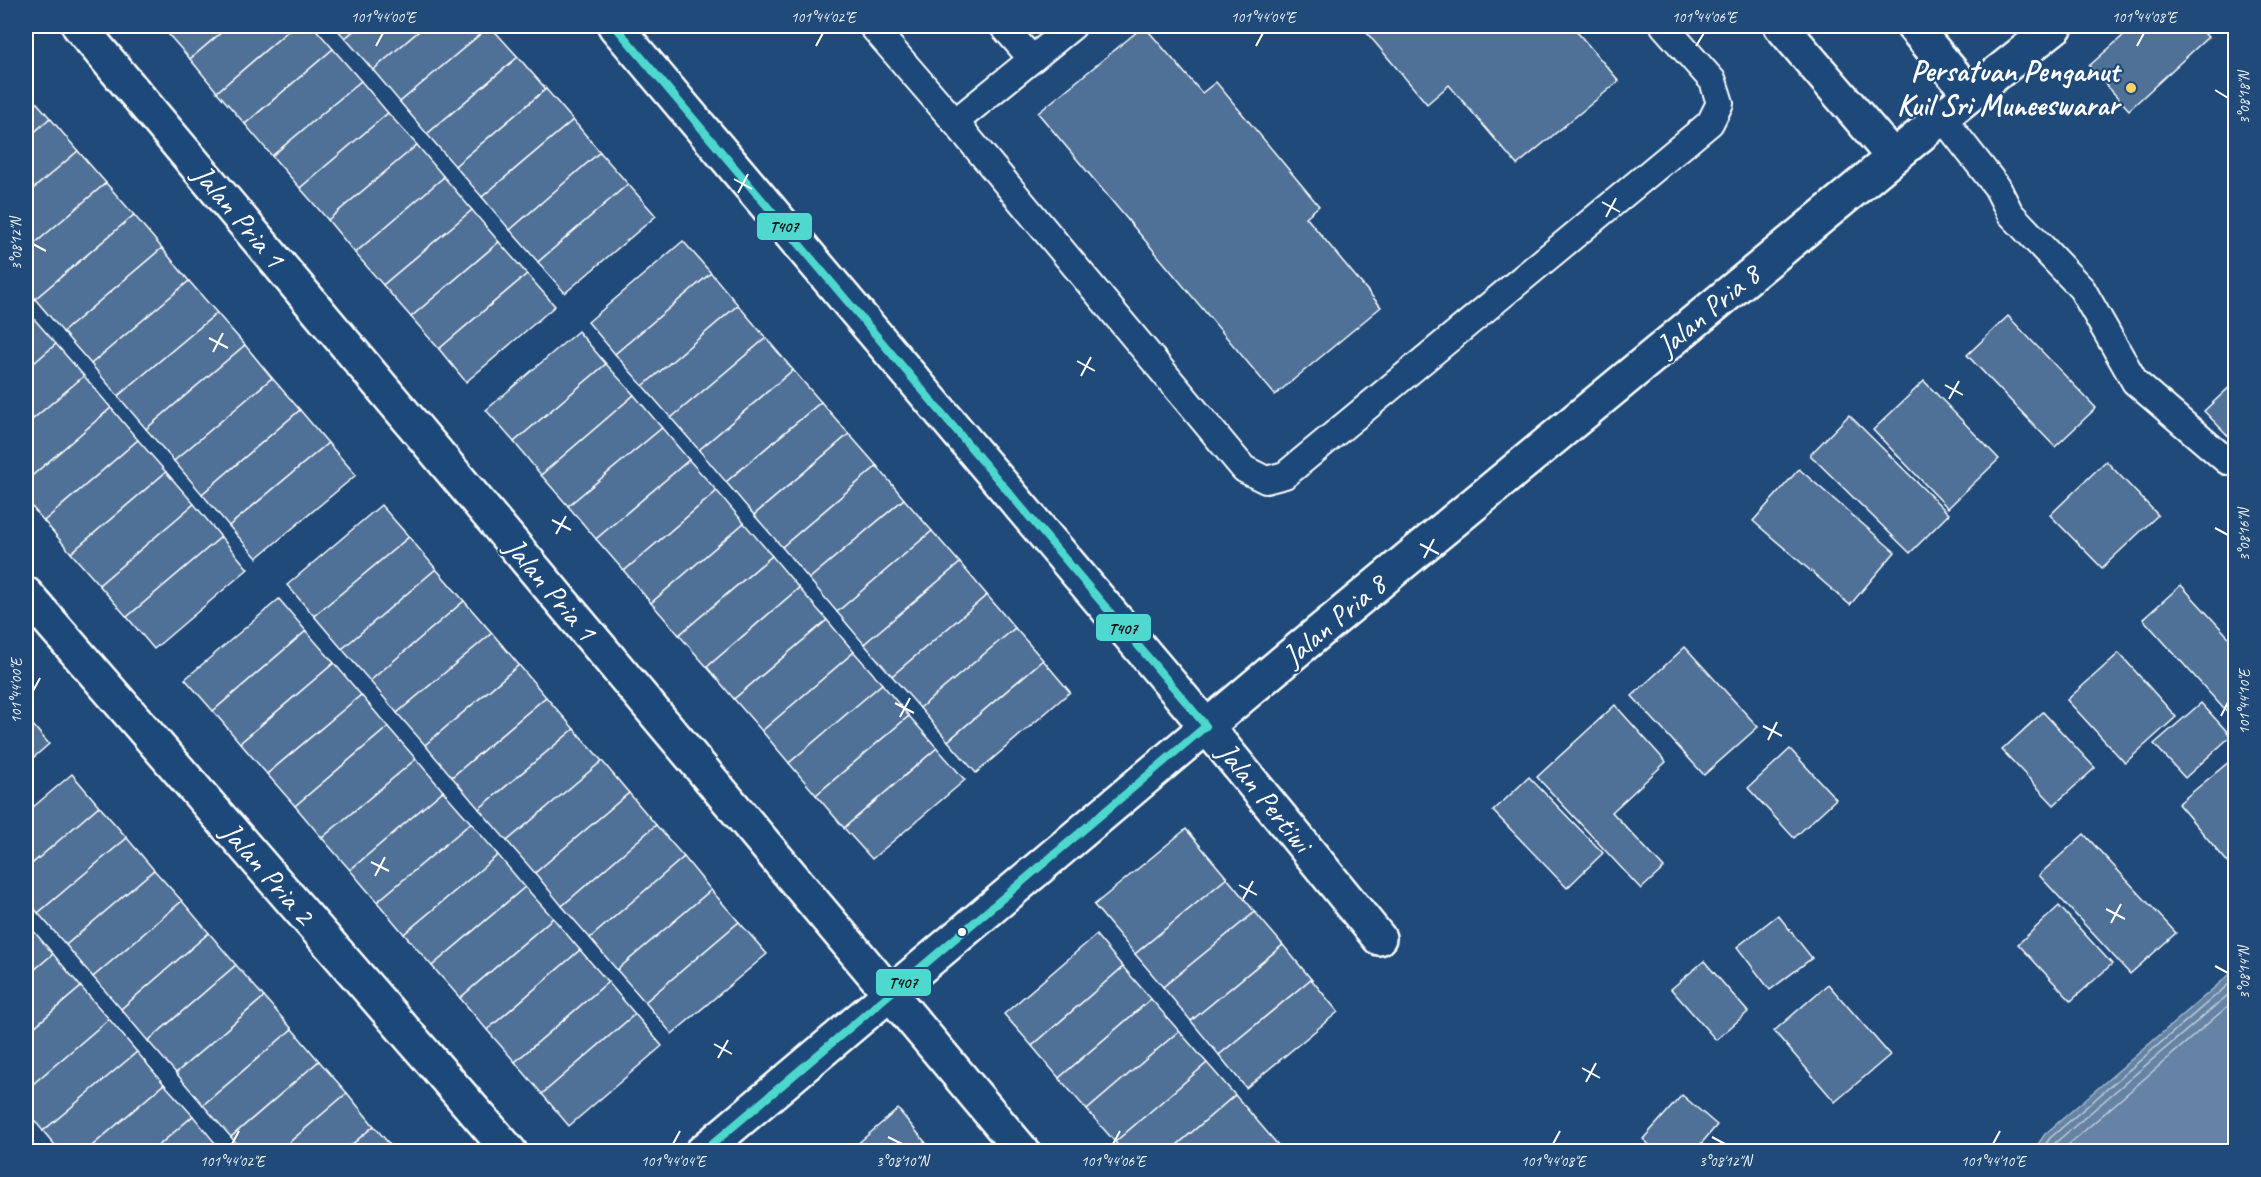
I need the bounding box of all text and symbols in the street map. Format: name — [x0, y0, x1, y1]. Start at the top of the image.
text: 101°44'00"E — [351, 8, 417, 27]
text: 101°44'02"E — [791, 8, 857, 27]
text: 101°44'04"E — [1231, 8, 1297, 27]
text: 101°44'06"E — [1672, 8, 1738, 27]
text: 101°44'08"E — [2112, 8, 2178, 27]
place label: Persatuan Penganut Kuil Sri Muneeswarar — [1897, 52, 2122, 124]
text: 3°08'18"N — [2235, 69, 2254, 124]
marker: Persatuan Penganut Kuil Sri Muneeswarar — [2124, 81, 2138, 95]
street label: Jalan Pria 1 — [183, 155, 294, 277]
line badge: T407 — [756, 212, 813, 241]
text: 3°08'12"N — [7, 215, 26, 270]
text: T407 — [770, 217, 800, 237]
street label: Jalan Pria 8 — [1647, 254, 1770, 366]
text: 3°08'16"N — [2235, 506, 2254, 561]
street label: Jalan Pria 1 — [495, 528, 606, 650]
street label: Jalan Pria 8 — [1273, 564, 1396, 676]
line badge: T407 — [1095, 613, 1152, 642]
text: T407 — [1109, 619, 1139, 639]
text: 101°44'00"E — [7, 657, 26, 723]
text: 101°44'10"E — [2235, 668, 2254, 734]
street label: Jalan Pertiwi — [1208, 733, 1323, 862]
street label: Jalan Pria 2 — [212, 812, 325, 934]
unlabelled marker — [956, 926, 968, 938]
text: 3°08'14"N — [2235, 944, 2254, 999]
line badge: T407 — [875, 968, 932, 997]
text: T407 — [889, 973, 919, 993]
text: 101°44'02"E — [200, 1152, 266, 1171]
text: 101°44'04"E — [641, 1152, 707, 1171]
text: 3°08'10"N — [876, 1152, 931, 1171]
text: 101°44'06"E — [1081, 1152, 1147, 1171]
text: 101°44'08"E — [1521, 1152, 1587, 1171]
text: 3°08'12"N — [1699, 1152, 1754, 1171]
text: 101°44'10"E — [1961, 1152, 2027, 1171]

